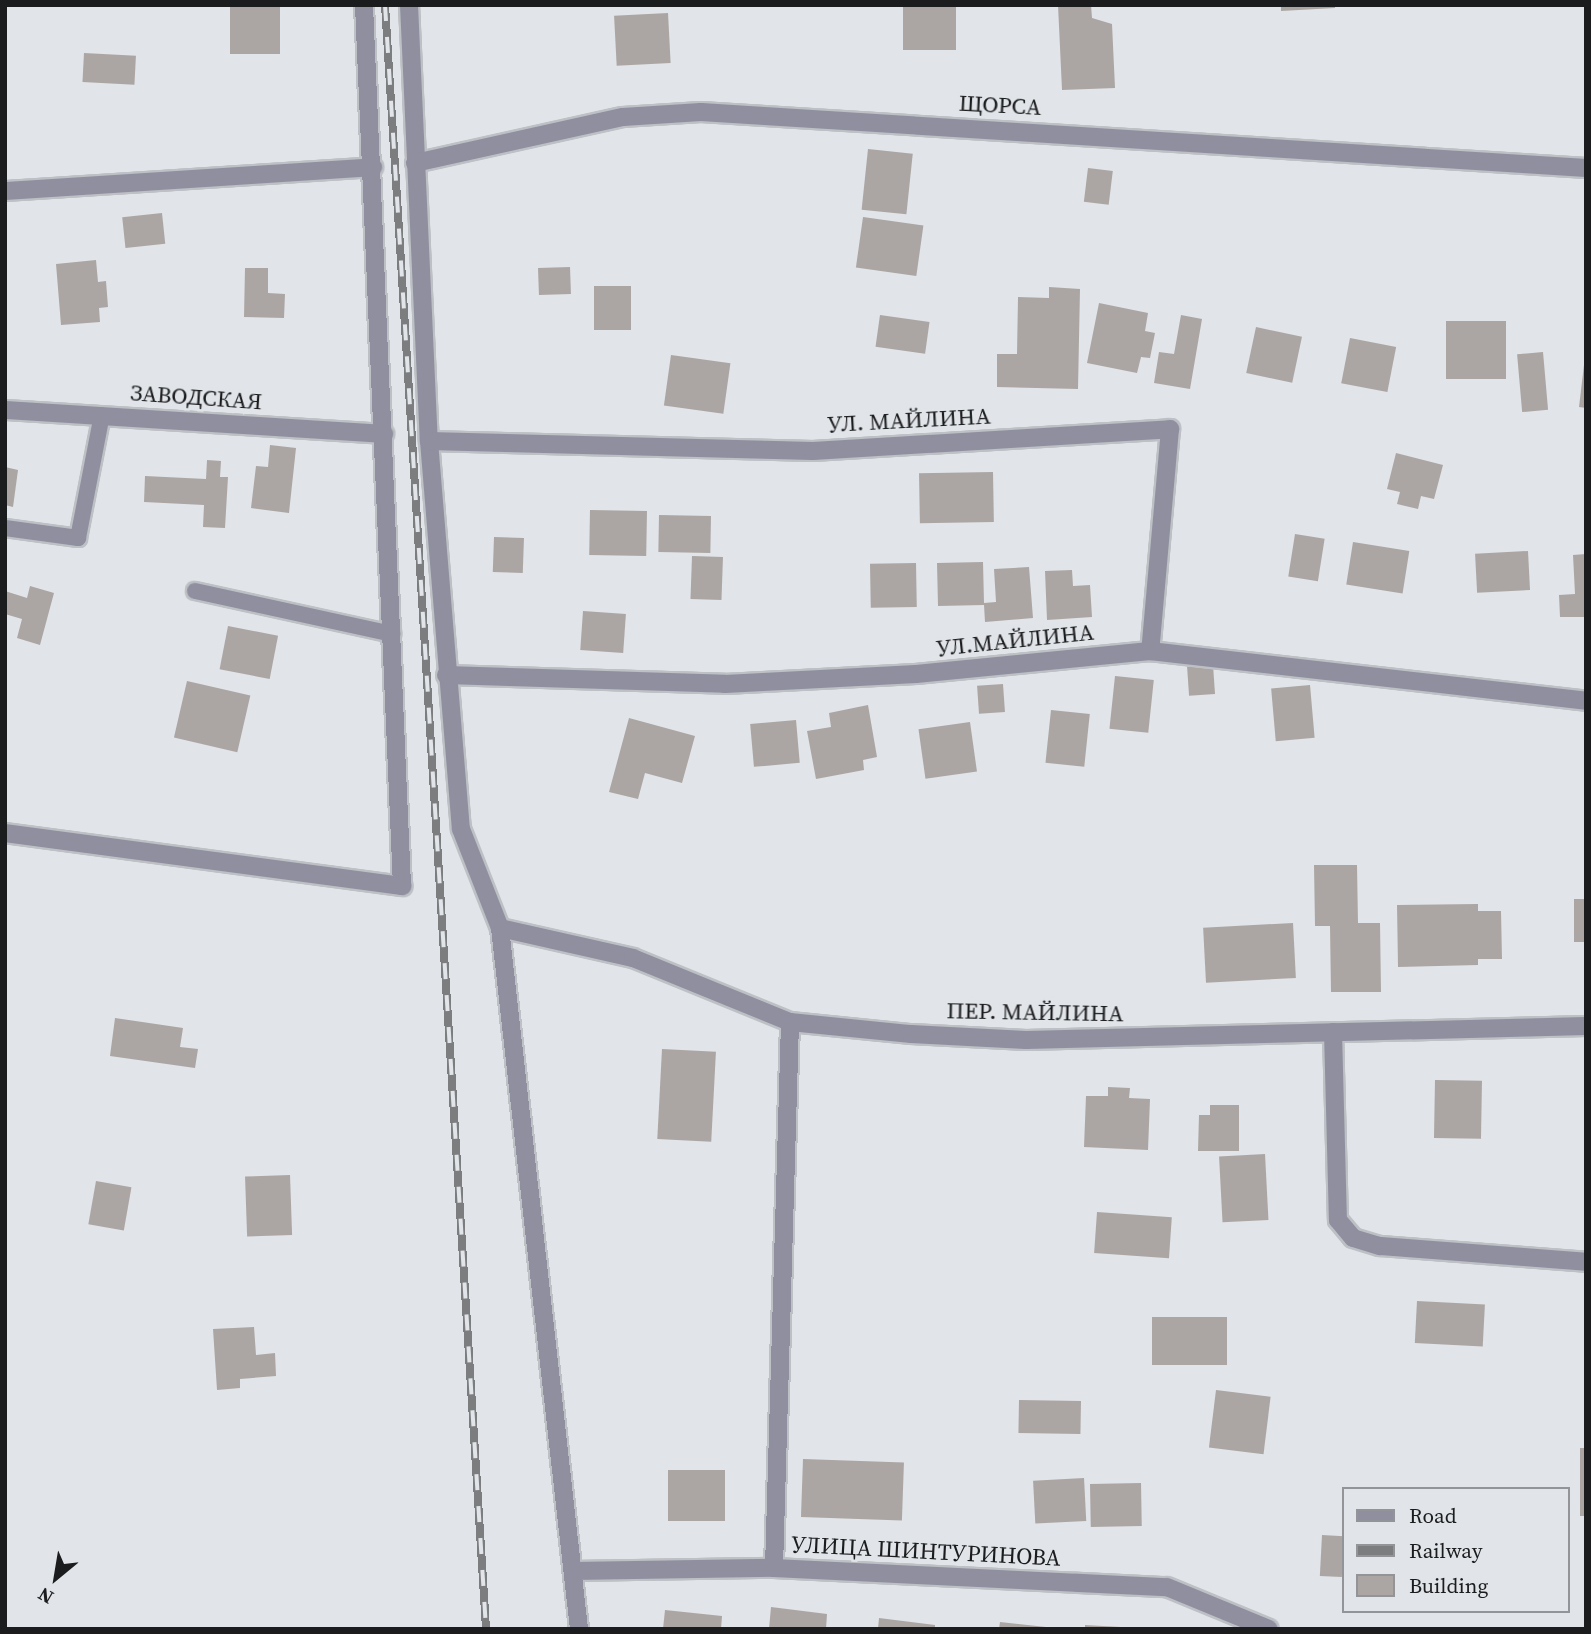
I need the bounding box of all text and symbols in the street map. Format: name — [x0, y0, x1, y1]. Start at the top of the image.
street label: ЩОРСА — [958, 89, 1042, 121]
street label: ЗАВОДСКАЯ — [129, 379, 263, 415]
street label: УЛ. МАЙЛИНА — [827, 402, 991, 438]
street label: УЛ.МАЙЛИНА — [935, 618, 1095, 662]
street label: ПЕР. МАЙЛИНА — [946, 997, 1124, 1027]
legend — [1342, 1487, 1570, 1613]
text: Road — [1409, 1501, 1457, 1530]
street label: УЛИЦА ШИНТУРИНОВА — [791, 1530, 1061, 1572]
text: Railway — [1409, 1536, 1483, 1565]
north arrow — [21, 1543, 91, 1613]
text: Building — [1409, 1571, 1488, 1600]
text: N — [33, 1581, 58, 1611]

